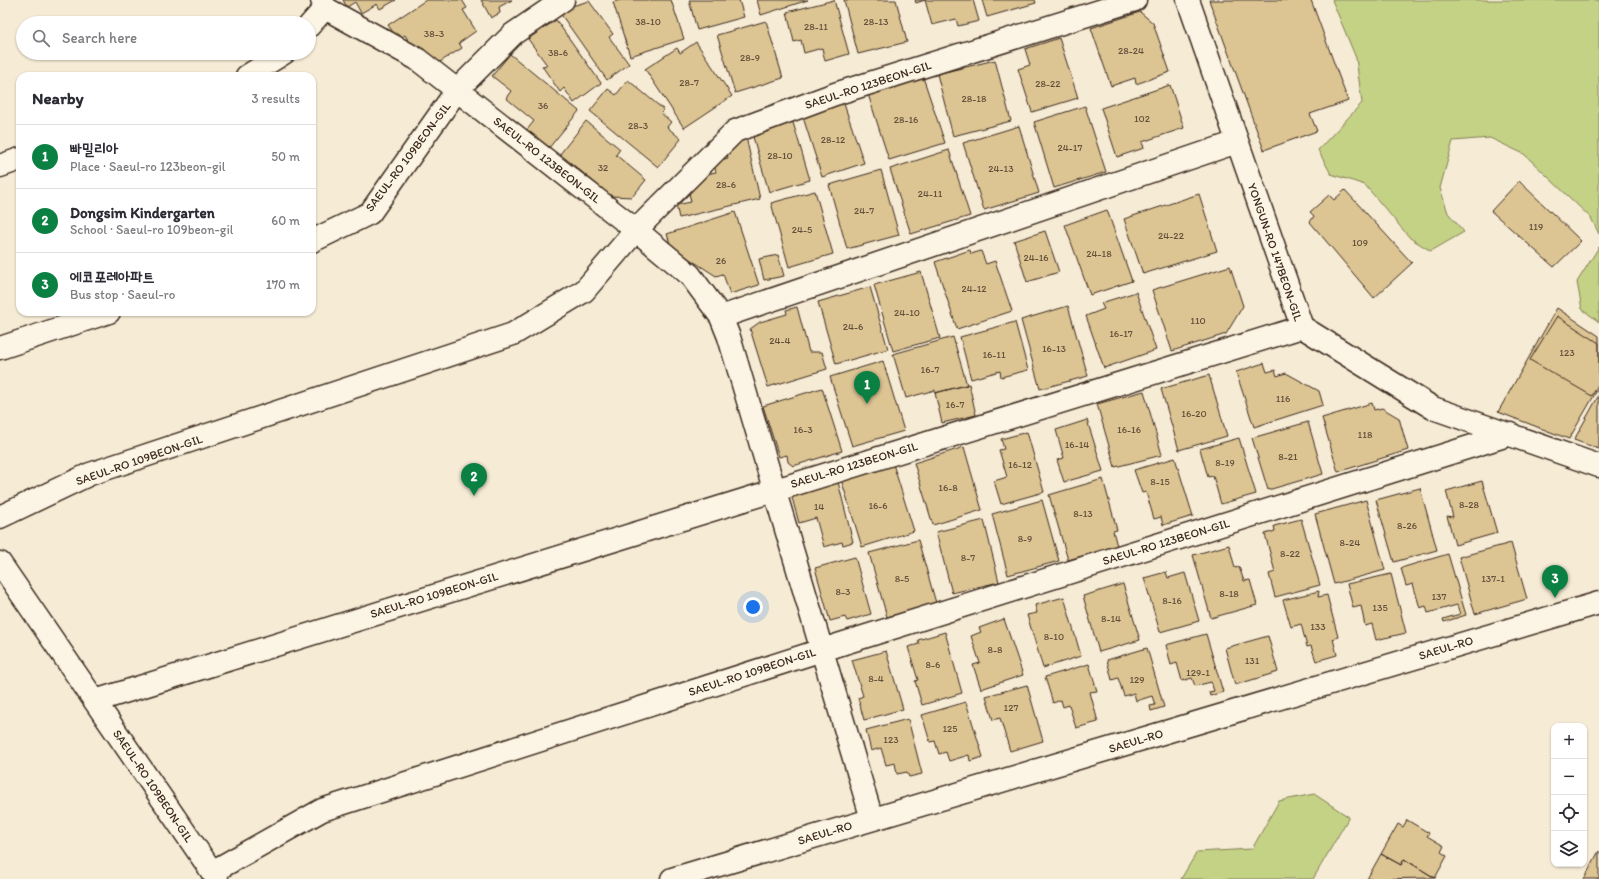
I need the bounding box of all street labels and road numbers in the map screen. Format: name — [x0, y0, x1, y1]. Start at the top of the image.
street label: SAEUL-RO 123BEON-GIL — [803, 58, 933, 112]
street label: SAEUL-RO 109BEON-GIL — [362, 100, 454, 214]
street label: SAEUL-RO 123BEON-GIL — [491, 114, 603, 206]
street label: YONGUN-RO 147BEON-GIL — [1245, 181, 1305, 323]
street label: SAEUL-RO 109BEON-GIL — [74, 432, 204, 488]
street label: SAEUL-RO 123BEON-GIL — [789, 439, 919, 491]
street label: SAEUL-RO 123BEON-GIL — [1101, 516, 1231, 568]
street label: SAEUL-RO 109BEON-GIL — [368, 569, 500, 621]
street label: SAEUL-RO — [1417, 633, 1475, 663]
street label: SAEUL-RO 109BEON-GIL — [687, 645, 817, 699]
street label: SAEUL-RO — [1107, 726, 1165, 756]
street label: SAEUL-RO 109BEON-GIL — [110, 727, 196, 845]
street label: SAEUL-RO — [796, 818, 854, 848]

